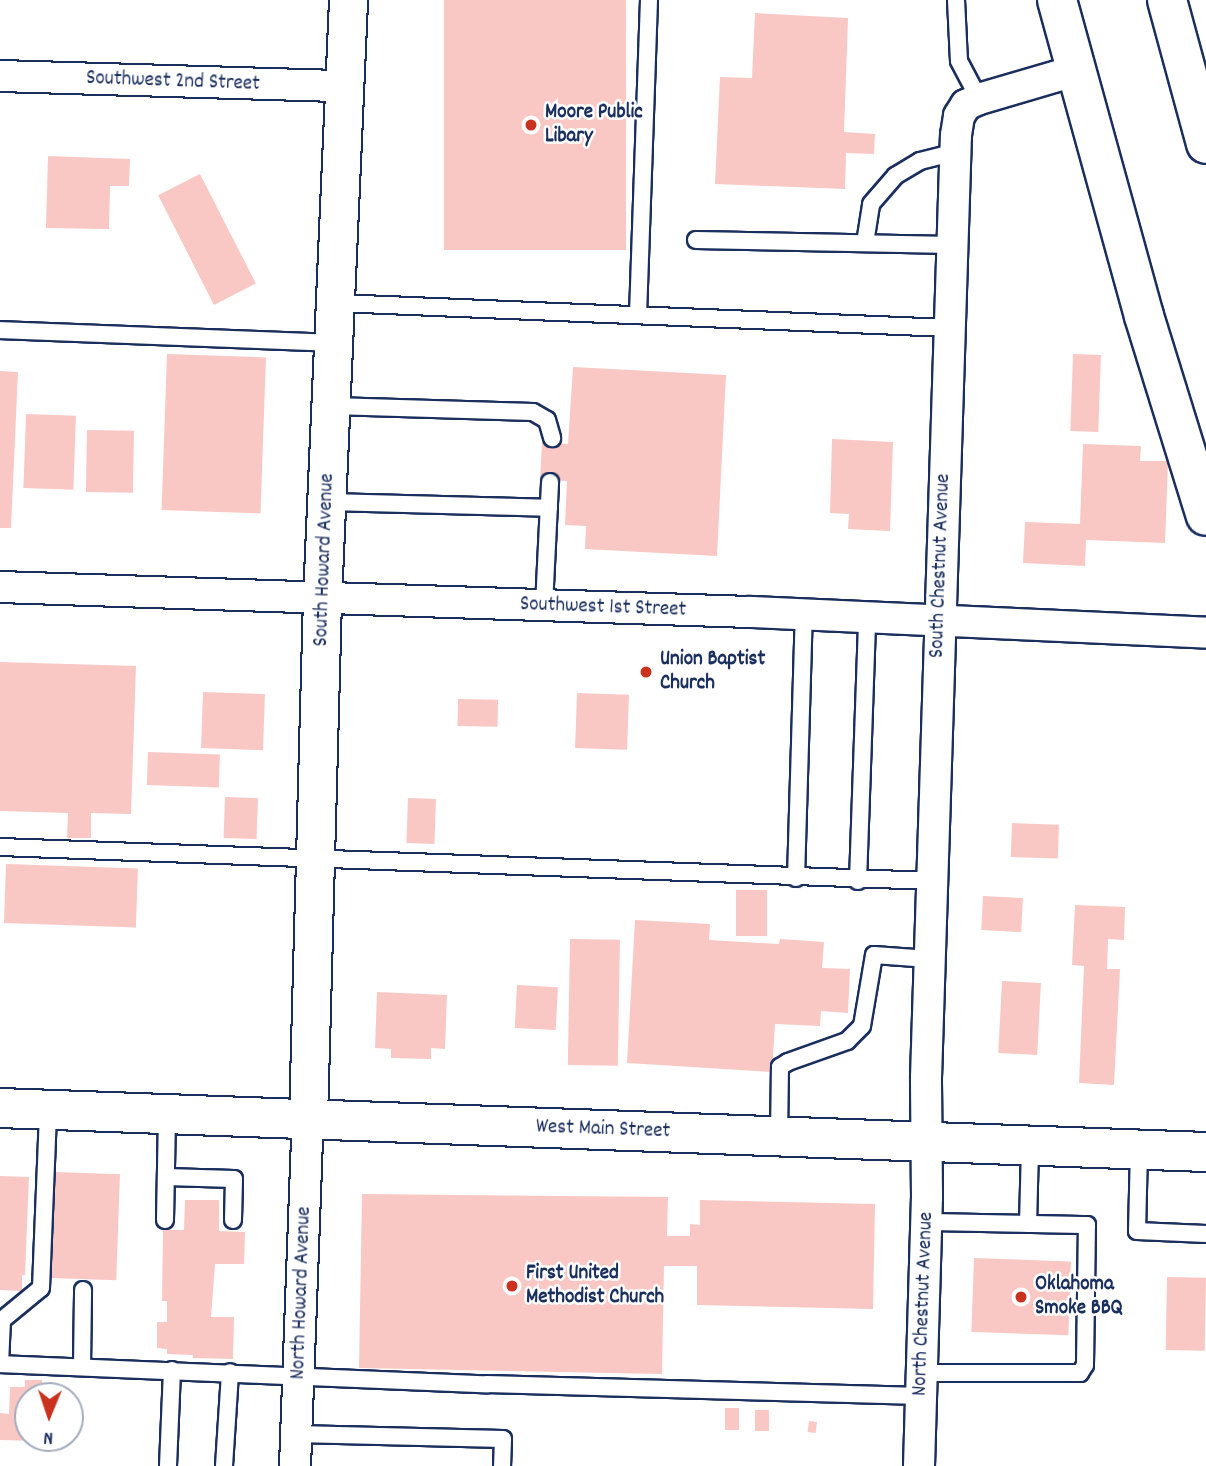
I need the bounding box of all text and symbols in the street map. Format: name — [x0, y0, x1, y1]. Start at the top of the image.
street label: Southwest 2nd Street — [86, 66, 260, 98]
place label: Moore Public Libary — [545, 100, 643, 150]
marker: Moore Public Libary — [523, 117, 539, 133]
street label: South Howard Avenue — [309, 473, 341, 647]
street label: South Chestnut Avenue — [925, 473, 957, 659]
street label: Southwest 1st Street — [520, 593, 686, 623]
place label: Union Baptist Church — [660, 647, 765, 697]
marker: Union Baptist Church — [638, 664, 654, 680]
street label: West Main Street — [535, 1115, 671, 1145]
street label: North Howard Avenue — [286, 1206, 318, 1380]
street label: North Chestnut Avenue — [908, 1211, 940, 1397]
place label: First United Methodist Church — [526, 1261, 664, 1311]
place label: Oklahoma Smoke BBQ — [1035, 1272, 1123, 1322]
marker: First United Methodist Church — [504, 1278, 520, 1294]
marker: Oklahoma Smoke BBQ — [1013, 1289, 1029, 1305]
north arrow — [14, 1382, 84, 1452]
text: N — [43, 1423, 53, 1450]

